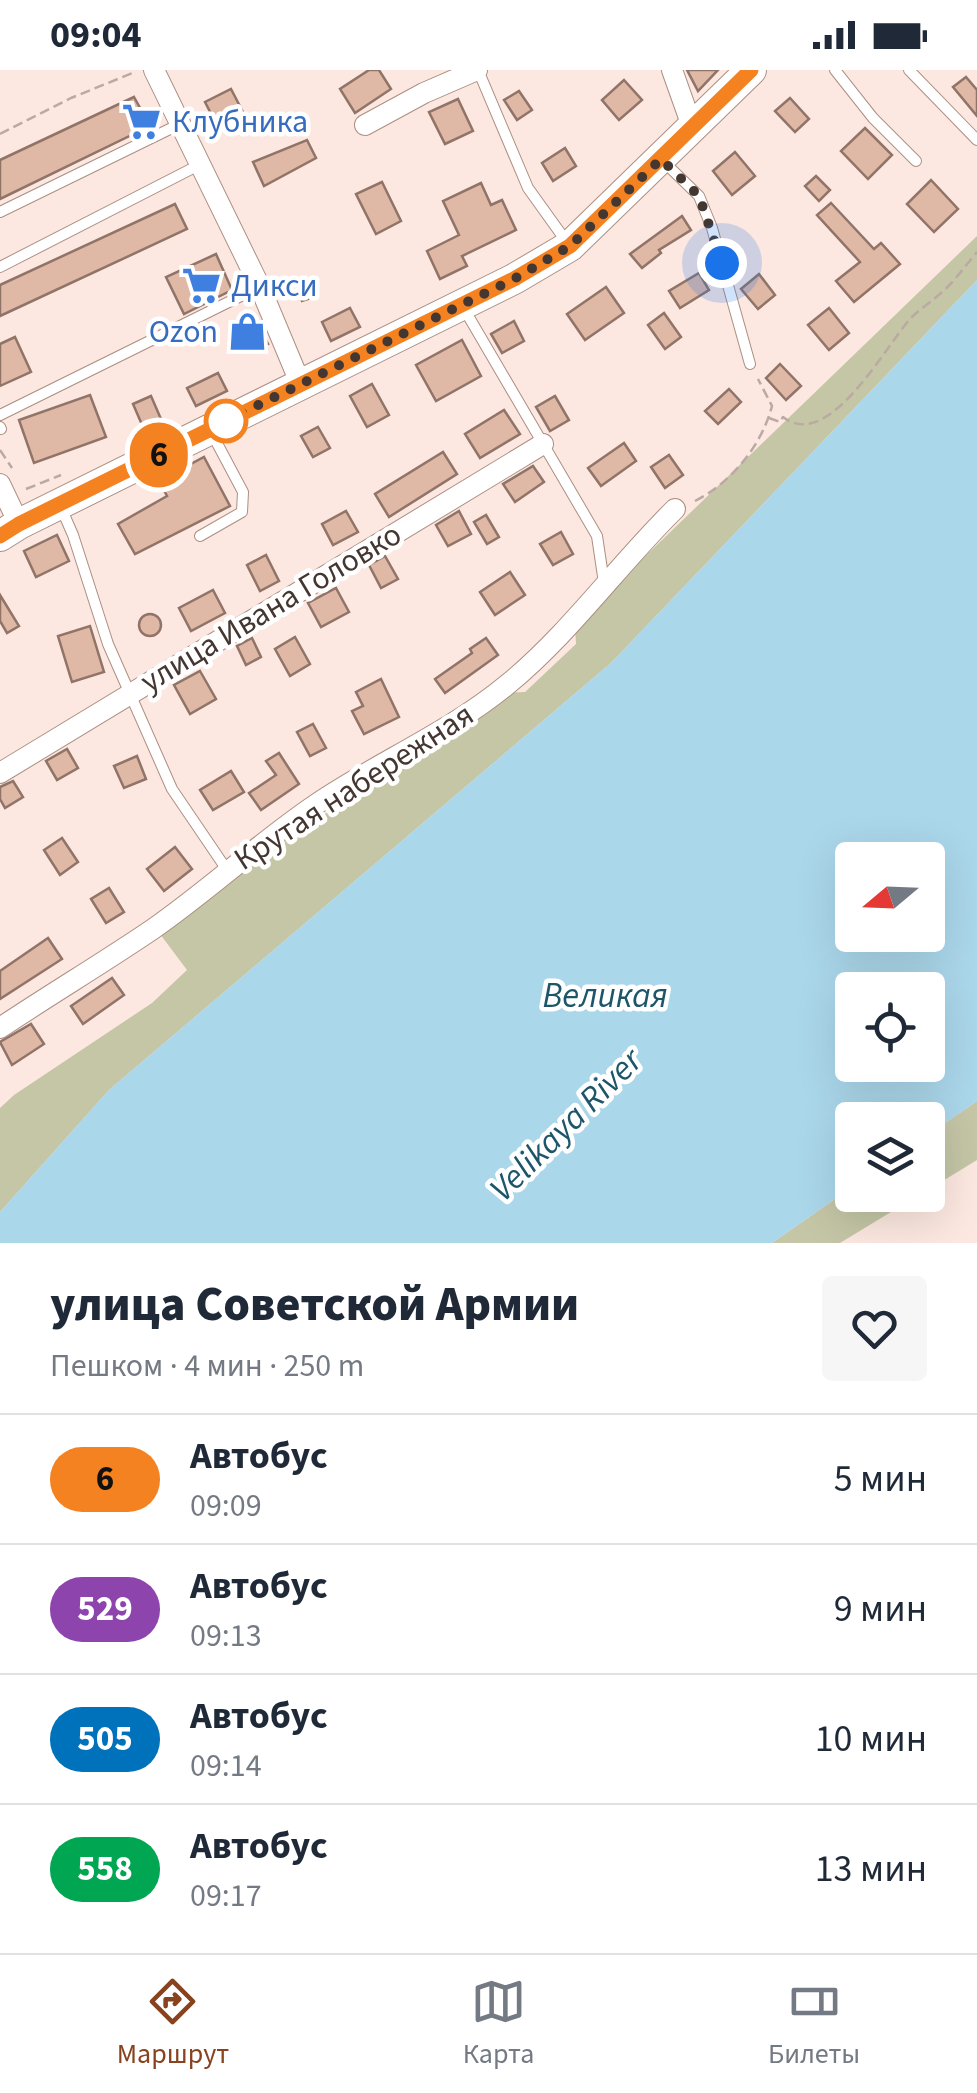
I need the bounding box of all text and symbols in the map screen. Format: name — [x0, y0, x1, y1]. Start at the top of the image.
text: 09:04 — [50, 8, 142, 62]
place label: Клубника — [172, 99, 308, 145]
supermarket icon: Клубника — [121, 101, 163, 143]
your location — [697, 238, 747, 288]
place label: Дикси — [231, 263, 318, 309]
supermarket icon: Дикси — [180, 265, 222, 307]
place label: Ozon — [149, 309, 218, 355]
shop icon: Ozon — [227, 311, 269, 353]
unlabelled marker — [205, 400, 247, 442]
line badge: 6 — [126, 422, 192, 488]
text: 6 — [150, 430, 168, 480]
street label: улица Ивана Головко — [132, 512, 410, 704]
street label: Крутая набережная — [225, 692, 483, 882]
north arrow — [835, 842, 945, 952]
map controls — [835, 842, 945, 1212]
water label: Великая — [542, 971, 668, 1021]
button: locate — [835, 972, 945, 1082]
water label: Velikaya River — [478, 1036, 655, 1213]
button: layers — [835, 1102, 945, 1212]
text: улица Советской Армии — [50, 1271, 579, 1339]
button: heart — [822, 1276, 927, 1381]
text: Пешком · 4 мин · 250 m — [50, 1343, 364, 1389]
text: Автобус — [190, 1429, 328, 1483]
text: 5 мин — [834, 1452, 927, 1506]
text: 6 — [96, 1454, 114, 1504]
text: 09:09 — [190, 1483, 262, 1529]
text: Автобус — [190, 1559, 328, 1613]
text: 9 мин — [834, 1582, 927, 1636]
text: 529 — [77, 1584, 133, 1634]
text: 09:13 — [190, 1613, 262, 1659]
text: Автобус — [190, 1689, 328, 1743]
text: 10 мин — [815, 1712, 927, 1766]
text: 505 — [77, 1714, 133, 1764]
text: 09:14 — [190, 1743, 262, 1789]
text: Автобус — [190, 1819, 328, 1873]
text: 13 мин — [815, 1842, 927, 1896]
text: 558 — [77, 1844, 133, 1894]
text: 09:17 — [190, 1873, 262, 1919]
tab: Маршрут — [117, 1974, 229, 2074]
tab: Карта — [463, 1974, 534, 2074]
tab: Билеты — [768, 1974, 860, 2074]

